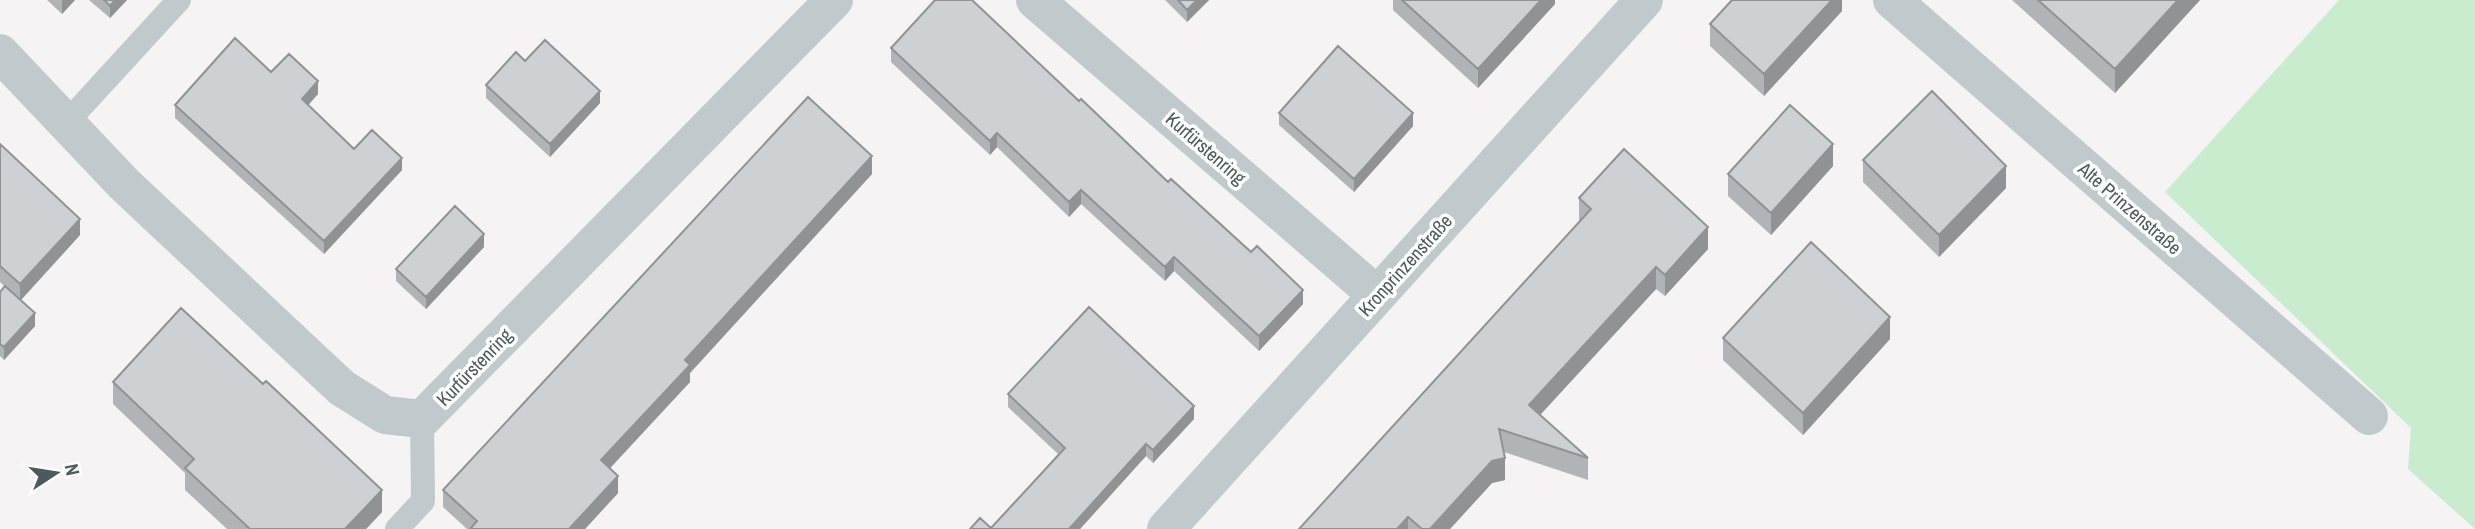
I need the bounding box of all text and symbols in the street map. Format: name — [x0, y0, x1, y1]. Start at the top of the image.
street label: Kurfürstenring — [1160, 106, 1252, 190]
street label: Alte Prinzenstraße — [2072, 155, 2187, 260]
street label: Kronprinzenstraße — [1352, 208, 1458, 322]
street label: Kurfürstenring — [430, 322, 518, 412]
north arrow — [21, 438, 91, 508]
text: N — [59, 461, 87, 478]

